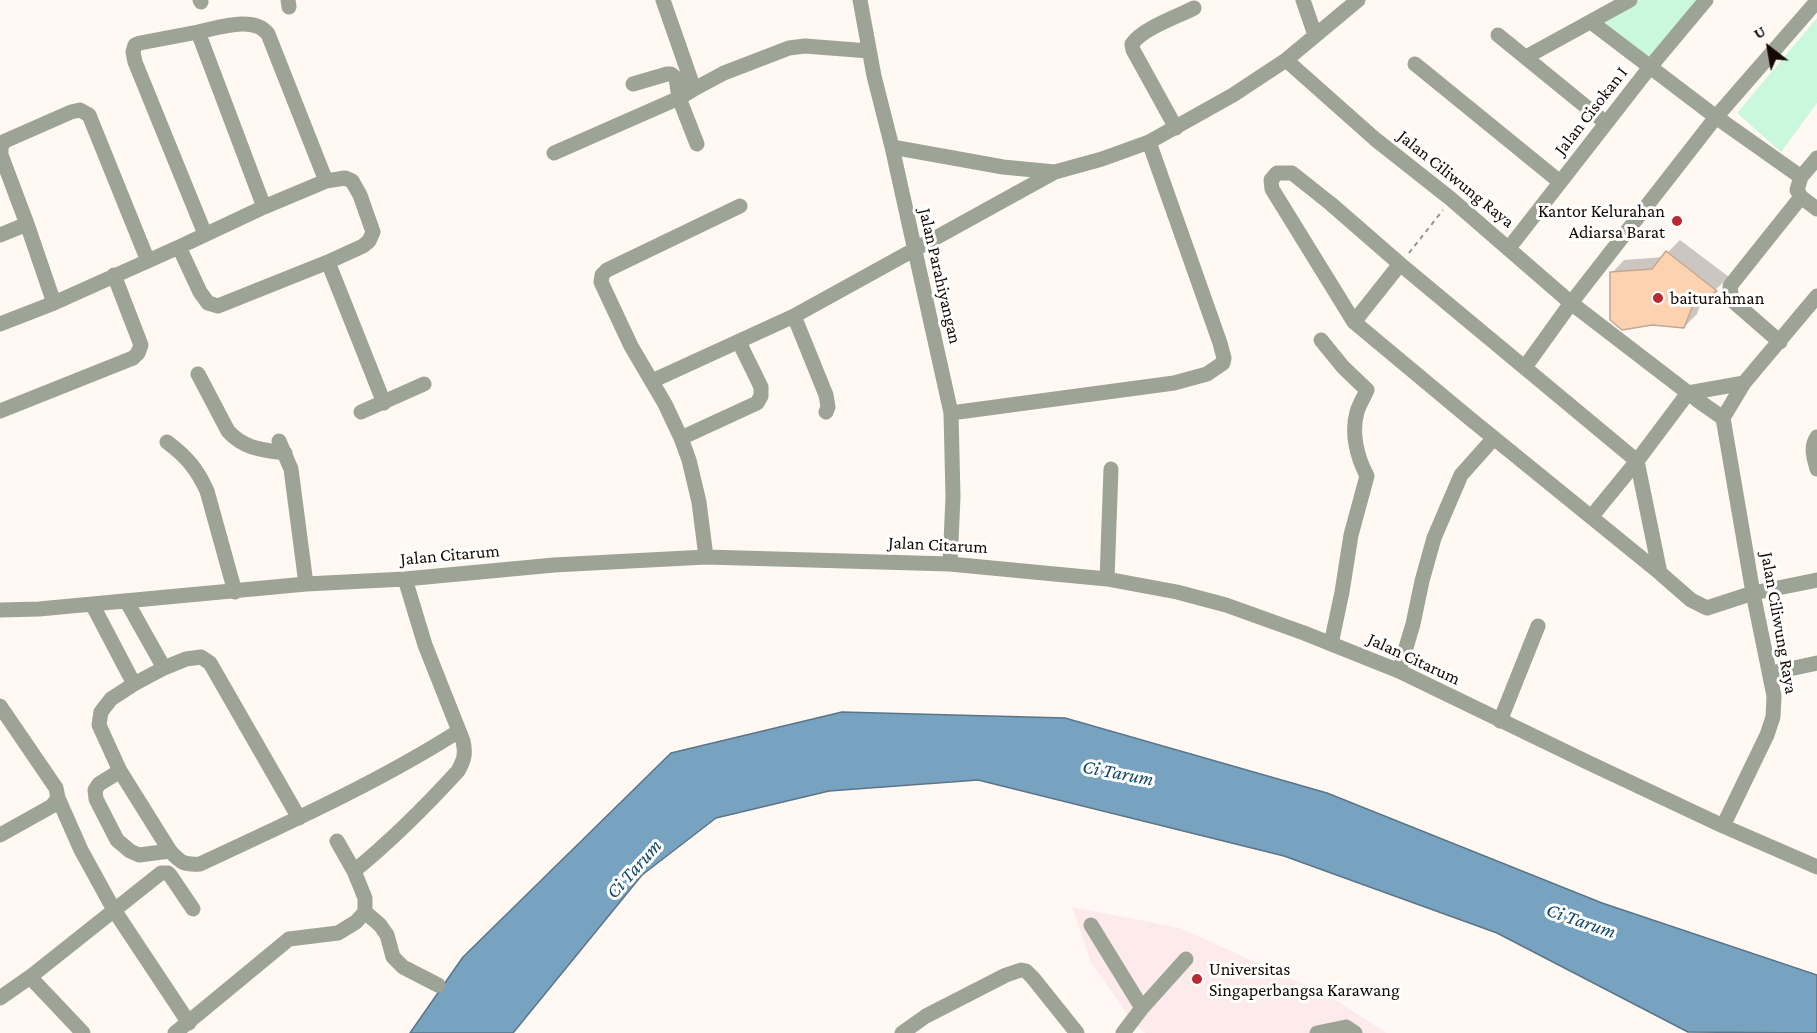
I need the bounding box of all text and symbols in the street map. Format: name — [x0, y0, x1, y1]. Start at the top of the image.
north arrow — [1739, 18, 1799, 78]
text: U — [1750, 22, 1769, 42]
street label: Jalan Cisokan I — [1550, 62, 1632, 160]
street label: Jalan Ciliwung Raya — [1393, 125, 1519, 233]
place label: Kantor Kelurahan Adiarsa Barat — [1538, 200, 1665, 242]
street label: Jalan Parahiyangan — [914, 206, 966, 346]
marker: Kantor Kelurahan Adiarsa Barat — [1670, 214, 1684, 228]
place label: baiturahman — [1670, 287, 1764, 309]
marker: baiturahman — [1651, 291, 1665, 305]
street label: Jalan Citarum — [888, 532, 988, 558]
street label: Jalan Citarum — [399, 540, 501, 570]
street label: Jalan Ciliwung Raya — [1756, 550, 1802, 696]
street label: Jalan Citarum — [1364, 628, 1464, 690]
water label: Ci Tarum — [1080, 754, 1156, 792]
water label: Ci Tarum — [601, 834, 667, 904]
water label: Ci Tarum — [1543, 898, 1619, 944]
place label: Universitas Singaperbangsa Karawang — [1209, 958, 1400, 1000]
marker: Universitas Singaperbangsa Karawang — [1190, 972, 1204, 986]

